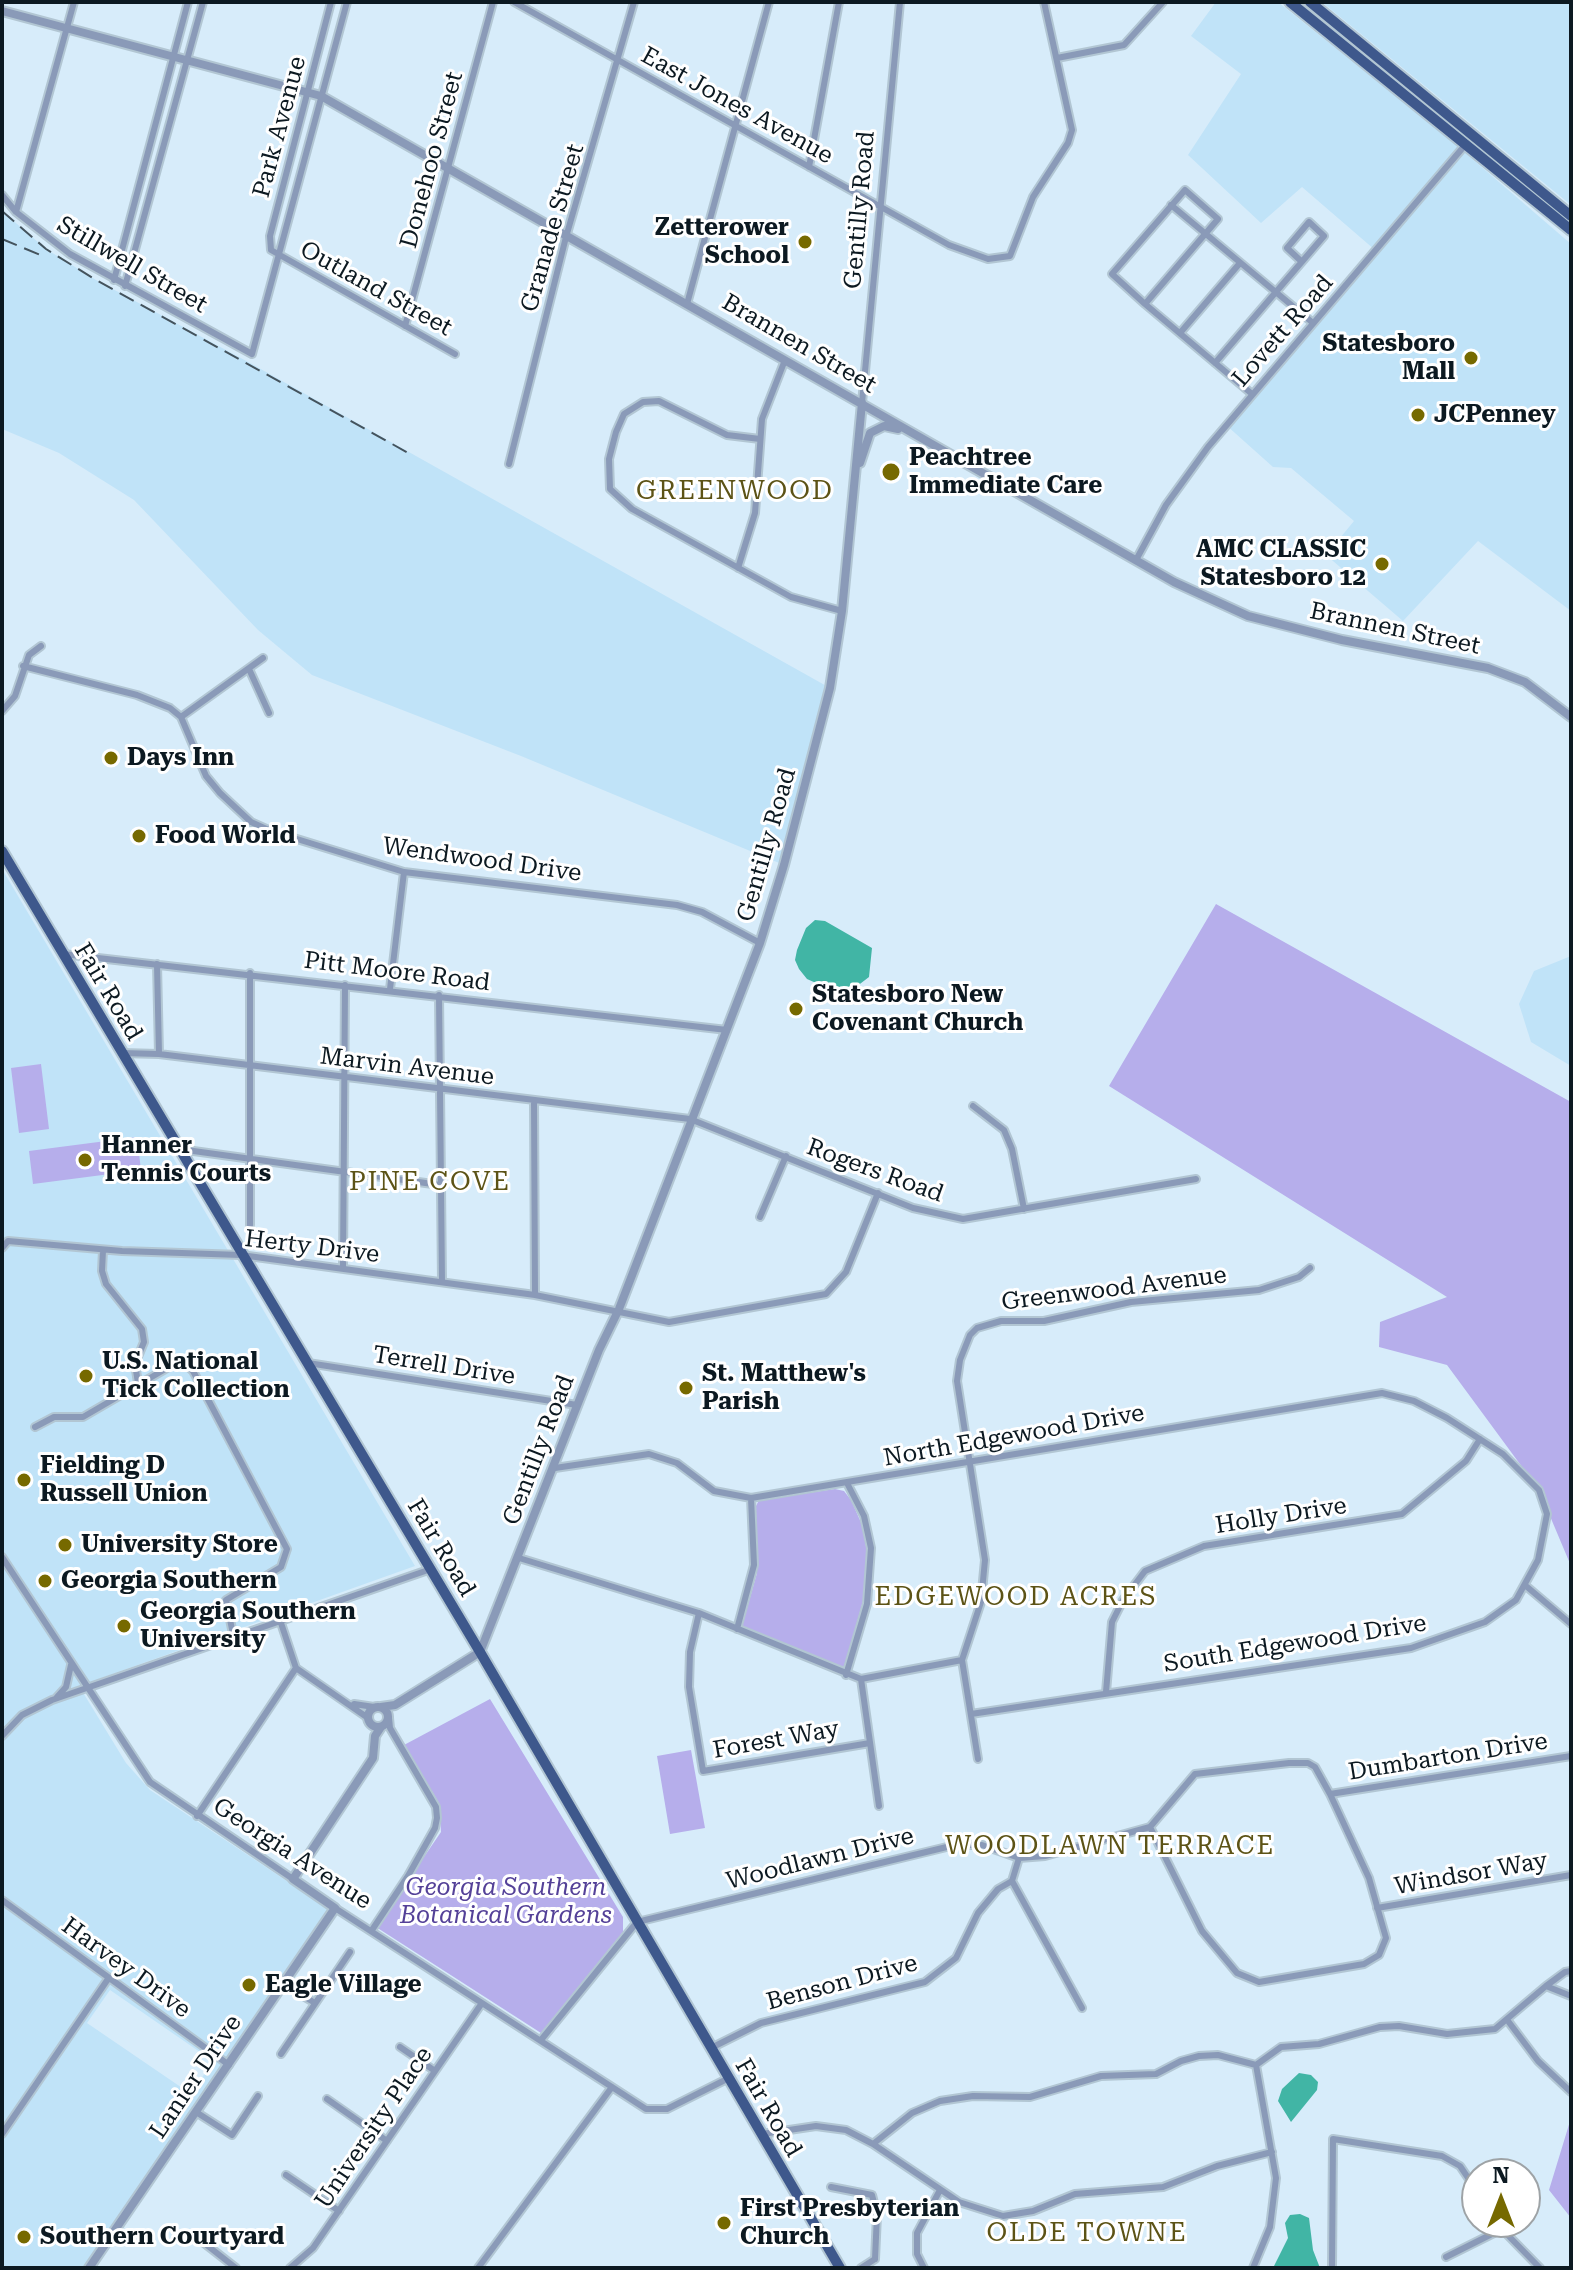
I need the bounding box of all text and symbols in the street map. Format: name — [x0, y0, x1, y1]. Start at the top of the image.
street label: East Jones Avenue — [636, 41, 838, 171]
street label: Park Avenue — [247, 53, 313, 201]
street label: Donehoo Street — [395, 69, 469, 251]
street label: Gentilly Road — [839, 130, 881, 290]
street label: Granade Street — [515, 141, 591, 315]
street label: Stillwell Street — [52, 210, 212, 320]
place label: Zetterower School — [655, 214, 789, 270]
marker: Zetterower School — [796, 233, 814, 251]
street label: Outland Street — [295, 235, 457, 343]
street label: Lovett Road — [1227, 269, 1339, 393]
street label: Brannen Street — [717, 288, 881, 400]
place label: Statesboro Mall — [1322, 330, 1455, 386]
marker: Statesboro Mall — [1462, 349, 1480, 367]
place label: JCPenney — [1434, 401, 1556, 429]
marker: JCPenney — [1409, 406, 1427, 424]
place label: Peachtree Immediate Care — [909, 444, 1102, 500]
marker: Peachtree Immediate Care — [880, 461, 902, 483]
district label: GREENWOOD — [636, 475, 834, 507]
place label: AMC CLASSIC Statesboro 12 — [1196, 536, 1366, 592]
marker: AMC CLASSIC Statesboro 12 — [1373, 555, 1391, 573]
street label: Brannen Street — [1307, 597, 1483, 661]
place label: Days Inn — [127, 744, 234, 772]
marker: Days Inn — [102, 749, 120, 767]
street label: Gentilly Road — [731, 765, 803, 925]
place label: Food World — [155, 822, 295, 850]
marker: Food World — [130, 827, 148, 845]
street label: Wendwood Drive — [381, 832, 583, 888]
street label: Fair Road — [68, 938, 148, 1046]
street label: Pitt Moore Road — [302, 946, 492, 998]
place label: Statesboro New Covenant Church — [812, 981, 1023, 1037]
marker: Statesboro New Covenant Church — [787, 1000, 805, 1018]
street label: Marvin Avenue — [318, 1042, 496, 1092]
place label: Hanner Tennis Courts — [101, 1132, 271, 1188]
street label: Rogers Road — [803, 1133, 947, 1209]
marker: Hanner Tennis Courts — [76, 1151, 94, 1169]
district label: PINE COVE — [349, 1166, 511, 1198]
street label: Herty Drive — [243, 1224, 381, 1270]
street label: Greenwood Avenue — [1000, 1261, 1228, 1317]
street label: Terrell Drive — [371, 1341, 517, 1391]
place label: U.S. National Tick Collection — [102, 1348, 289, 1404]
place label: St. Matthew's Parish — [702, 1360, 866, 1416]
marker: U.S. National Tick Collection — [77, 1367, 95, 1385]
street label: Gentilly Road — [497, 1371, 581, 1529]
marker: St. Matthew's Parish — [677, 1379, 695, 1397]
street label: North Edgewood Drive — [881, 1399, 1147, 1473]
place label: Fielding D Russell Union — [40, 1452, 208, 1508]
marker: Fielding D Russell Union — [15, 1471, 33, 1489]
street label: Holly Drive — [1213, 1491, 1349, 1541]
street label: Fair Road — [401, 1494, 481, 1602]
place label: University Store — [81, 1531, 278, 1559]
marker: University Store — [56, 1536, 74, 1554]
place label: Georgia Southern — [61, 1567, 277, 1595]
marker: Georgia Southern — [36, 1572, 54, 1590]
district label: EDGEWOOD ACRES — [875, 1581, 1157, 1613]
place label: Georgia Southern University — [140, 1598, 356, 1654]
street label: South Edgewood Drive — [1162, 1609, 1428, 1679]
marker: Georgia Southern University — [115, 1617, 133, 1635]
street label: Forest Way — [711, 1715, 841, 1765]
street label: Dumbarton Drive — [1346, 1727, 1550, 1787]
street label: Georgia Avenue — [207, 1792, 377, 1916]
street label: Woodlawn Drive — [723, 1822, 917, 1896]
district label: WOODLAWN TERRACE — [945, 1830, 1275, 1862]
street label: Windsor Way — [1392, 1846, 1550, 1902]
park label: Georgia Southern Botanical Gardens — [400, 1874, 612, 1930]
street label: Harvey Drive — [56, 1912, 196, 2024]
street label: Benson Drive — [763, 1949, 921, 2017]
place label: Eagle Village — [265, 1971, 422, 1999]
marker: Eagle Village — [240, 1976, 258, 1994]
street label: Lanier Drive — [144, 2010, 248, 2144]
street label: University Place — [309, 2042, 439, 2214]
street label: Fair Road — [728, 2054, 808, 2162]
north arrow — [1461, 2158, 1541, 2238]
text: N — [1493, 2163, 1509, 2188]
place label: First Presbyterian Church — [740, 2195, 959, 2251]
marker: First Presbyterian Church — [715, 2214, 733, 2232]
district label: OLDE TOWNE — [986, 2217, 1188, 2249]
place label: Southern Courtyard — [40, 2223, 284, 2251]
marker: Southern Courtyard — [15, 2228, 33, 2246]

